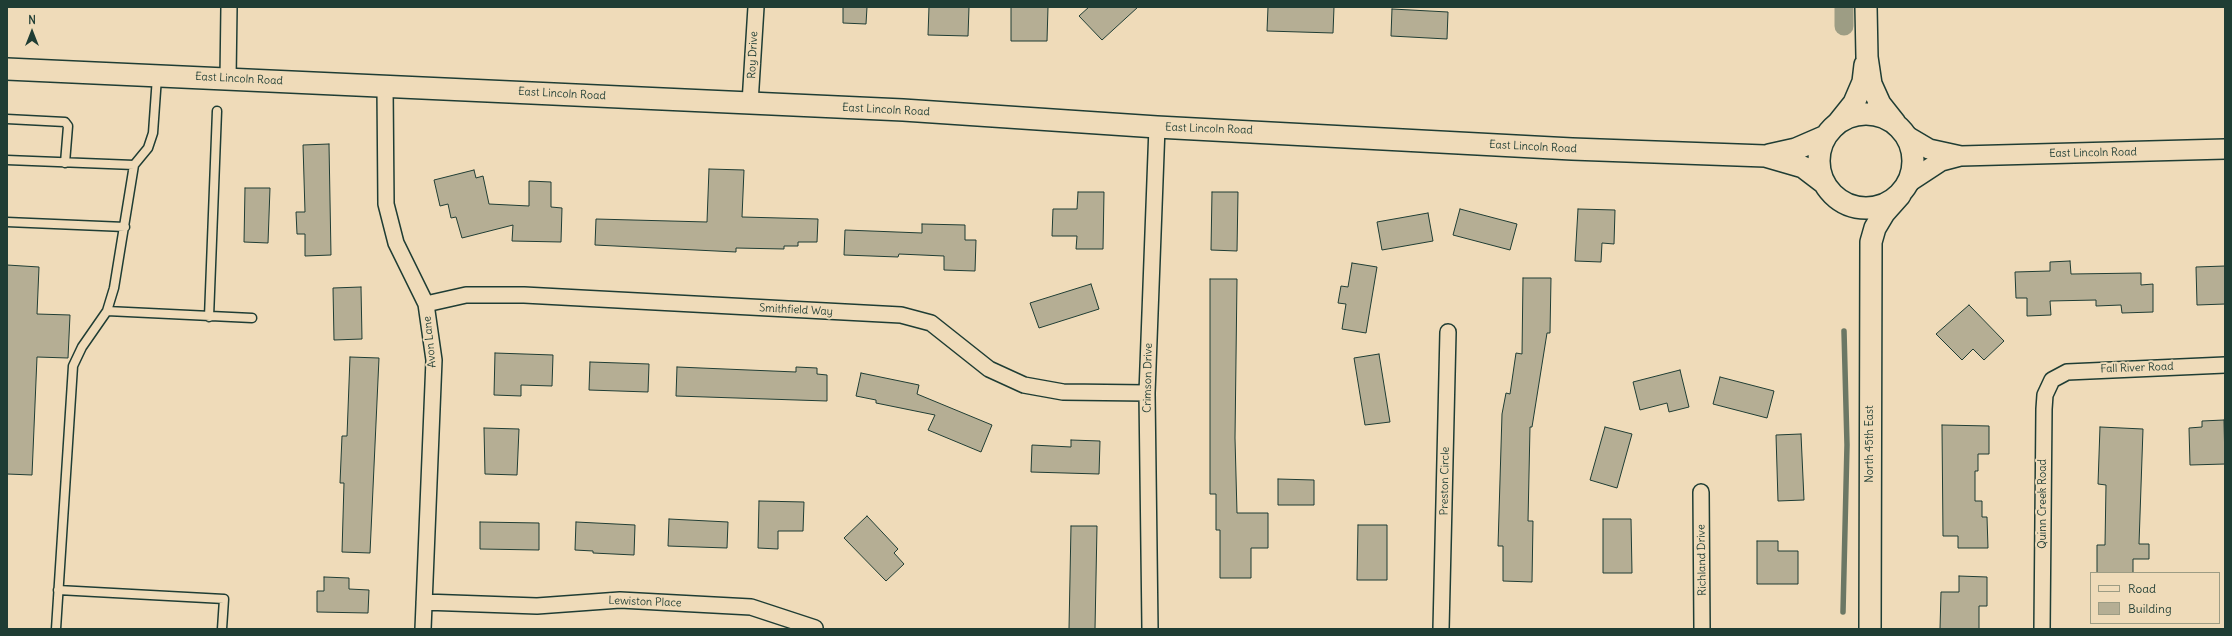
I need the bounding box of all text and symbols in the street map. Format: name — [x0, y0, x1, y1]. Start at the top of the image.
north arrow — [12, 12, 52, 52]
text: N — [28, 13, 36, 27]
street label: Roy Drive — [745, 31, 761, 79]
street label: East Lincoln Road — [195, 70, 283, 88]
street label: East Lincoln Road — [518, 85, 606, 103]
street label: East Lincoln Road — [842, 101, 930, 119]
street label: East Lincoln Road — [1165, 121, 1253, 137]
street label: East Lincoln Road — [1489, 138, 1577, 156]
street label: East Lincoln Road — [2049, 146, 2137, 160]
street label: Smithfield Way — [759, 301, 833, 319]
street label: Avon Lane — [421, 315, 439, 369]
street label: Crimson Drive — [1141, 343, 1155, 413]
street label: Fall River Road — [2100, 360, 2174, 376]
street label: North 45th East — [1863, 405, 1877, 483]
street label: Preston Circle — [1438, 447, 1452, 515]
street label: Quinn Creek Road — [2036, 459, 2050, 549]
street label: Richland Drive — [1695, 524, 1709, 596]
legend — [2090, 572, 2220, 624]
text: Road — [2128, 581, 2156, 596]
street label: Lewiston Place — [608, 594, 682, 610]
text: Building — [2128, 601, 2172, 616]

